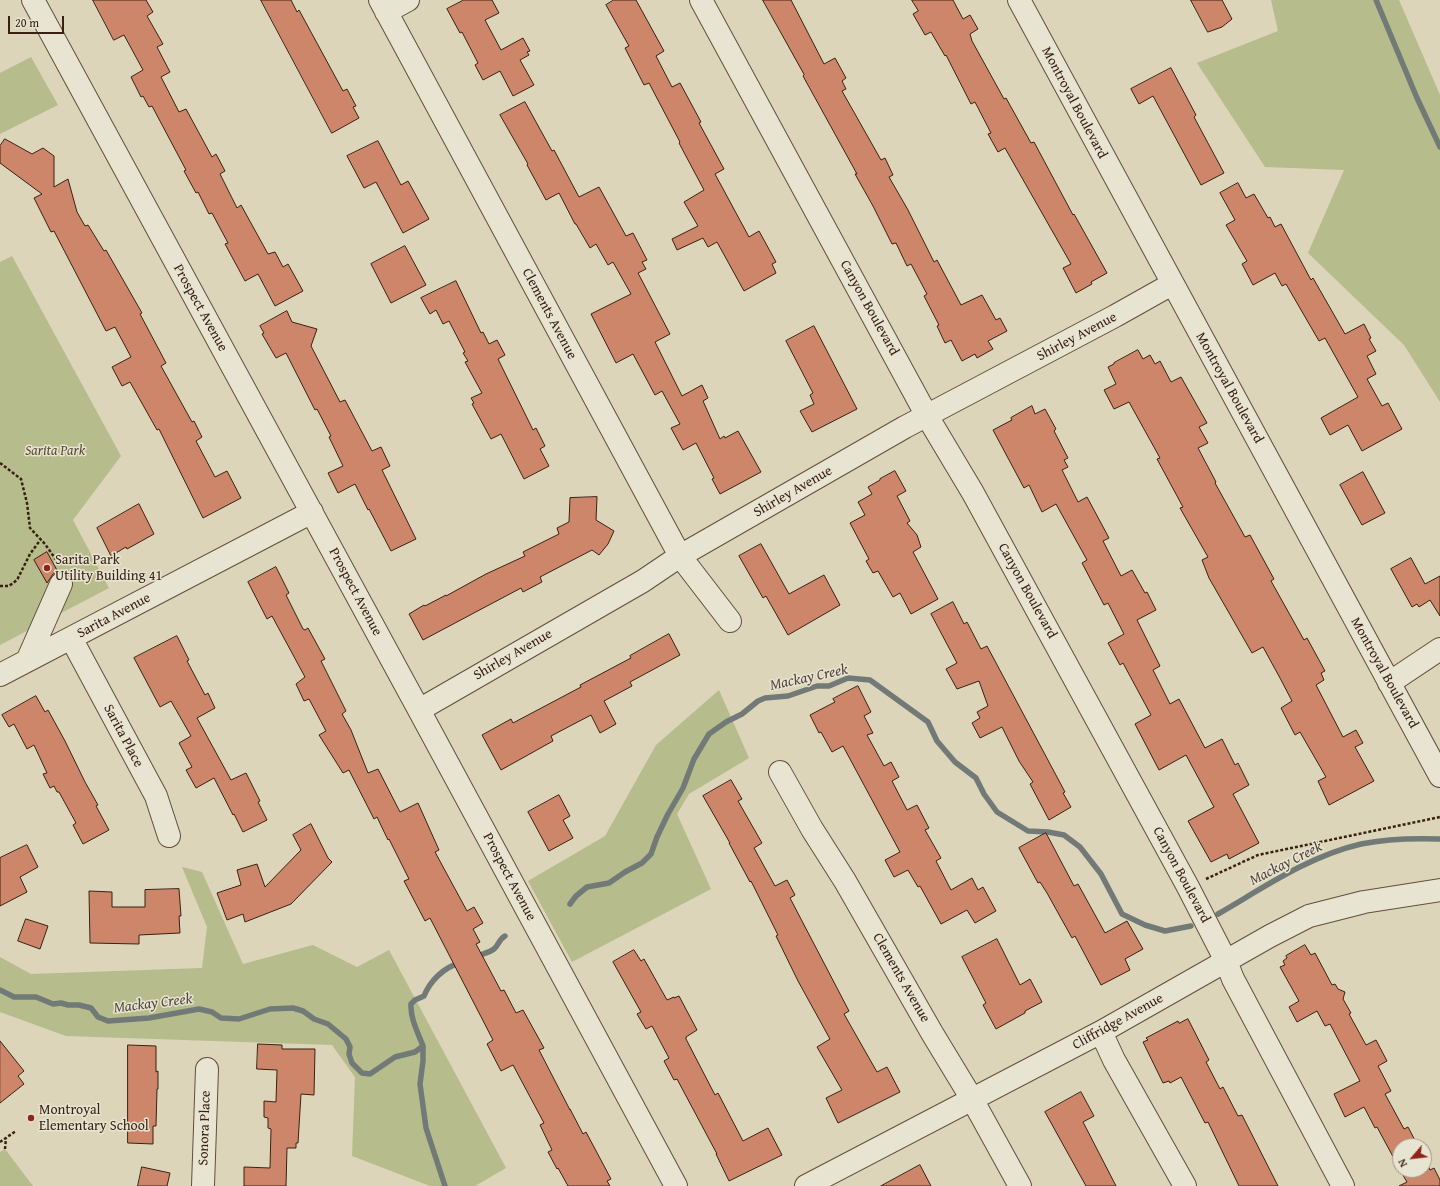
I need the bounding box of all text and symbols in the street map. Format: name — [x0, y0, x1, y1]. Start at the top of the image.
scale bar — [10, 8, 66, 34]
text: 20 m — [15, 14, 39, 31]
street label: Montroyal Boulevard — [1037, 44, 1111, 162]
street label: Canyon Boulevard — [836, 257, 902, 359]
street label: Prospect Avenue — [169, 261, 231, 355]
street label: Clements Avenue — [518, 266, 580, 362]
street label: Shirley Avenue — [1034, 309, 1120, 365]
street label: Montroyal Boulevard — [1192, 330, 1266, 446]
park label: Sarita Park — [25, 443, 85, 459]
street label: Shirley Avenue — [751, 463, 835, 521]
street label: Canyon Boulevard — [994, 540, 1060, 642]
street label: Prospect Avenue — [325, 545, 385, 639]
place label: Sarita Park Utility Building 41 — [55, 552, 162, 584]
marker: Sarita Park Utility Building 41 — [42, 563, 52, 573]
street label: Sarita Avenue — [74, 590, 154, 642]
street label: Montroyal Boulevard — [1347, 615, 1421, 731]
street label: Shirley Avenue — [471, 626, 555, 684]
water label: Mackay Creek — [768, 661, 850, 695]
street label: Sarita Place — [99, 702, 147, 770]
street label: Canyon Boulevard — [1149, 824, 1213, 926]
street label: Prospect Avenue — [479, 830, 539, 924]
water label: Mackay Creek — [1247, 838, 1325, 890]
street label: Clements Avenue — [869, 930, 933, 1026]
water label: Mackay Creek — [113, 990, 193, 1018]
street label: Cliffridge Avenue — [1070, 990, 1166, 1054]
street label: Sonora Place — [195, 1090, 215, 1166]
place label: Montroyal Elementary School — [39, 1102, 149, 1134]
marker: Montroyal Elementary School — [26, 1113, 36, 1123]
north arrow — [1392, 1138, 1432, 1178]
text: N — [1394, 1156, 1411, 1170]

